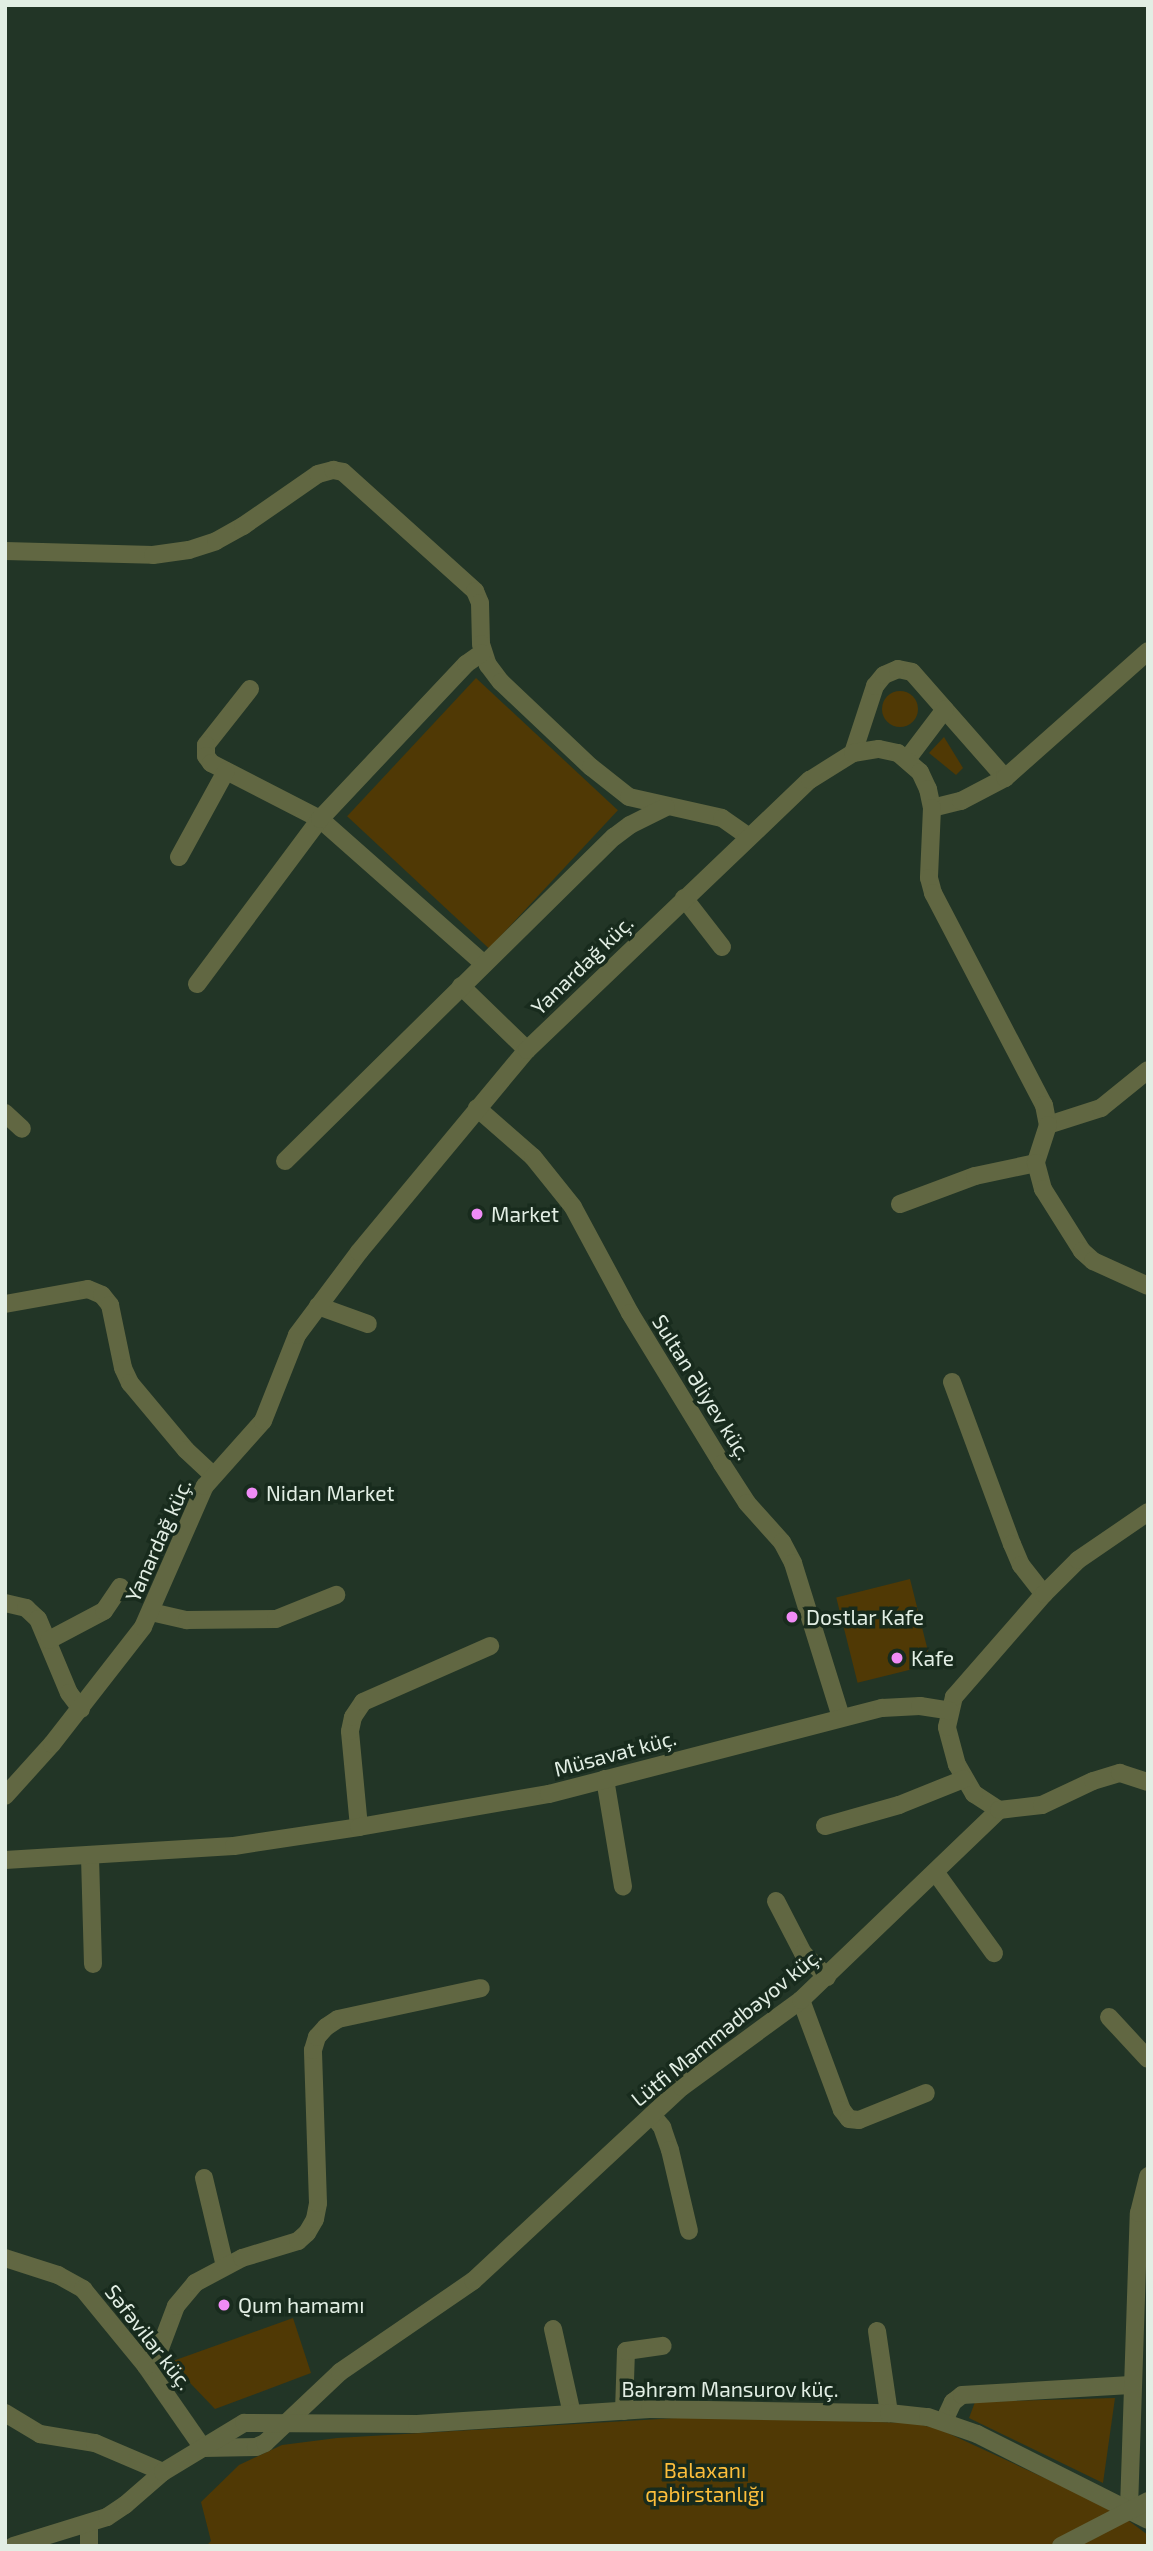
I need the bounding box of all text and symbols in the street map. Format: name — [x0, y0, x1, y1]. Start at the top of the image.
street label: Yanardağ küç. — [526, 910, 638, 1020]
place label: Market — [491, 1201, 559, 1227]
marker: Market — [469, 1206, 485, 1222]
street label: Sultan Əliyev küç. — [647, 1310, 757, 1464]
street label: Yanardağ küç. — [120, 1475, 196, 1605]
place label: Nidan Market — [266, 1480, 394, 1506]
marker: Nidan Market — [244, 1485, 260, 1501]
place label: Dostlar Kafe — [806, 1604, 924, 1630]
marker: Dostlar Kafe — [784, 1609, 800, 1625]
place label: Kafe — [911, 1645, 954, 1671]
marker: Kafe — [889, 1650, 905, 1666]
street label: Müsavat küç. — [551, 1725, 679, 1781]
street label: Lütfi Məmmədbəyov küç. — [626, 1942, 826, 2112]
street label: Səfəvilər küç. — [100, 2279, 198, 2395]
place label: Qum hamamı — [238, 2292, 364, 2318]
marker: Qum hamamı — [216, 2297, 232, 2313]
street label: Bəhrəm Mansurov küç. — [621, 2376, 839, 2402]
park label: Balaxanı qəbirstanlığı — [645, 2457, 765, 2507]

